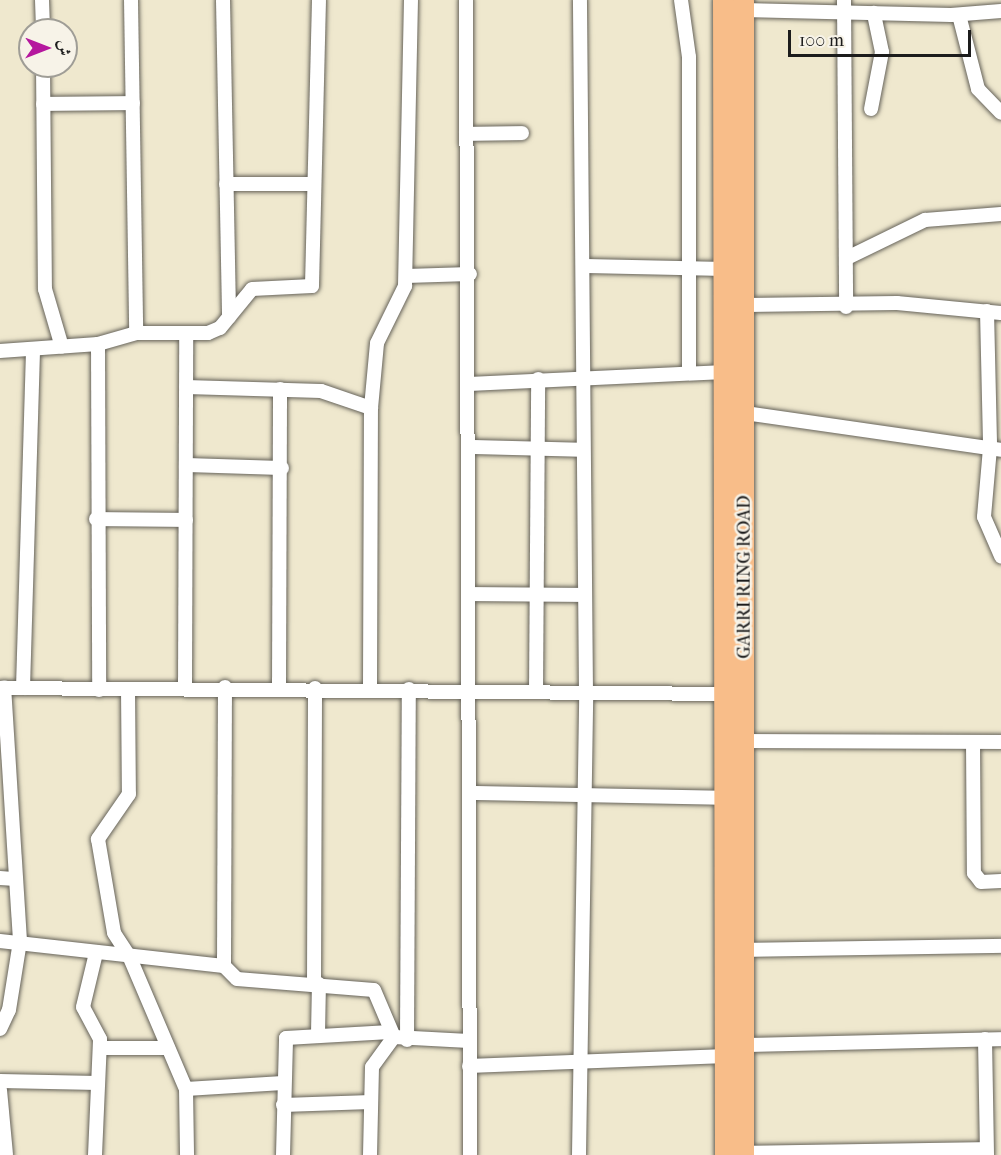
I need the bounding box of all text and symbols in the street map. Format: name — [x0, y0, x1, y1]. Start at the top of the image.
north arrow — [18, 18, 78, 78]
scale bar — [791, 18, 974, 56]
text: 100 m — [799, 30, 844, 51]
text: ش — [55, 40, 74, 56]
street label: GARRI RING ROAD — [734, 495, 756, 659]

